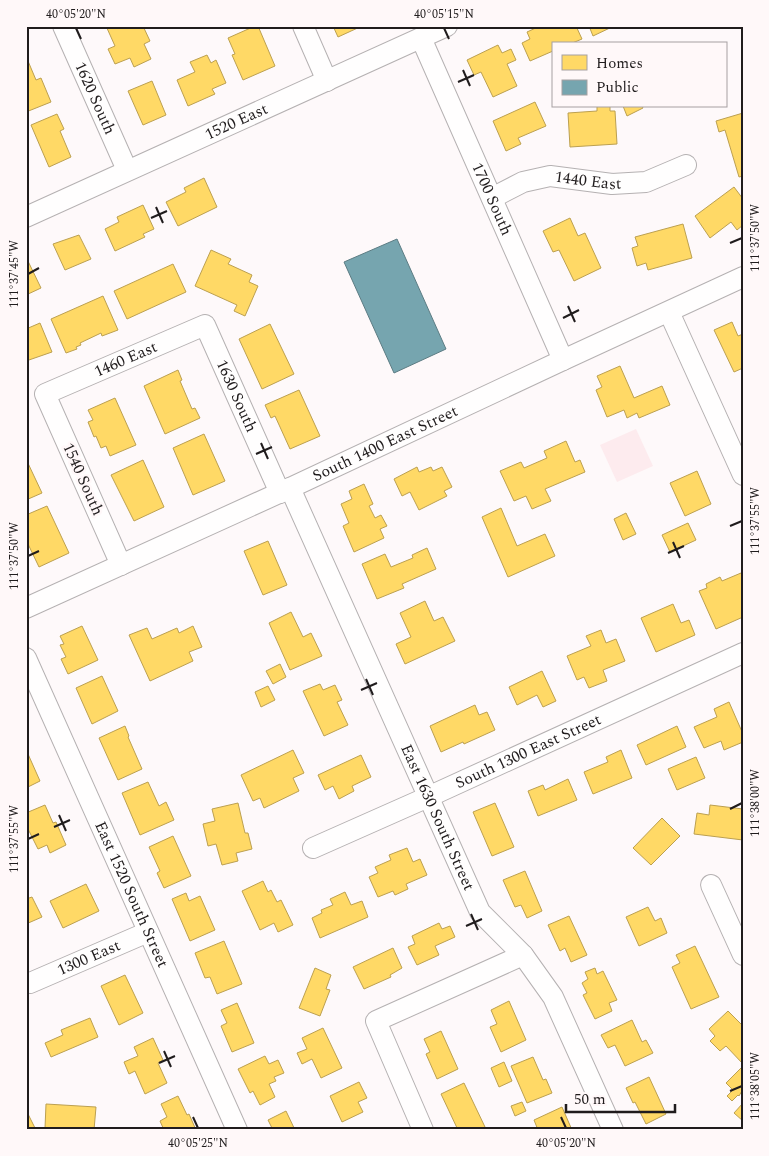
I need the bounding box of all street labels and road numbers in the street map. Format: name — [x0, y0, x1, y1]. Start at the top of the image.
street label: 1620 South — [68, 58, 122, 138]
street label: 1520 East — [201, 97, 272, 146]
street label: 1700 South — [465, 159, 519, 239]
street label: 1440 East — [553, 165, 622, 196]
street label: 1460 East — [90, 335, 161, 383]
street label: 1630 South — [210, 356, 263, 436]
street label: South 1400 East Street — [308, 399, 462, 488]
street label: 1540 South — [56, 439, 110, 519]
street label: South 1300 East Street — [451, 707, 605, 795]
street label: East 1630 South Street — [394, 740, 481, 895]
street label: East 1520 South Street — [88, 817, 175, 972]
street label: 1300 East — [53, 933, 124, 982]

